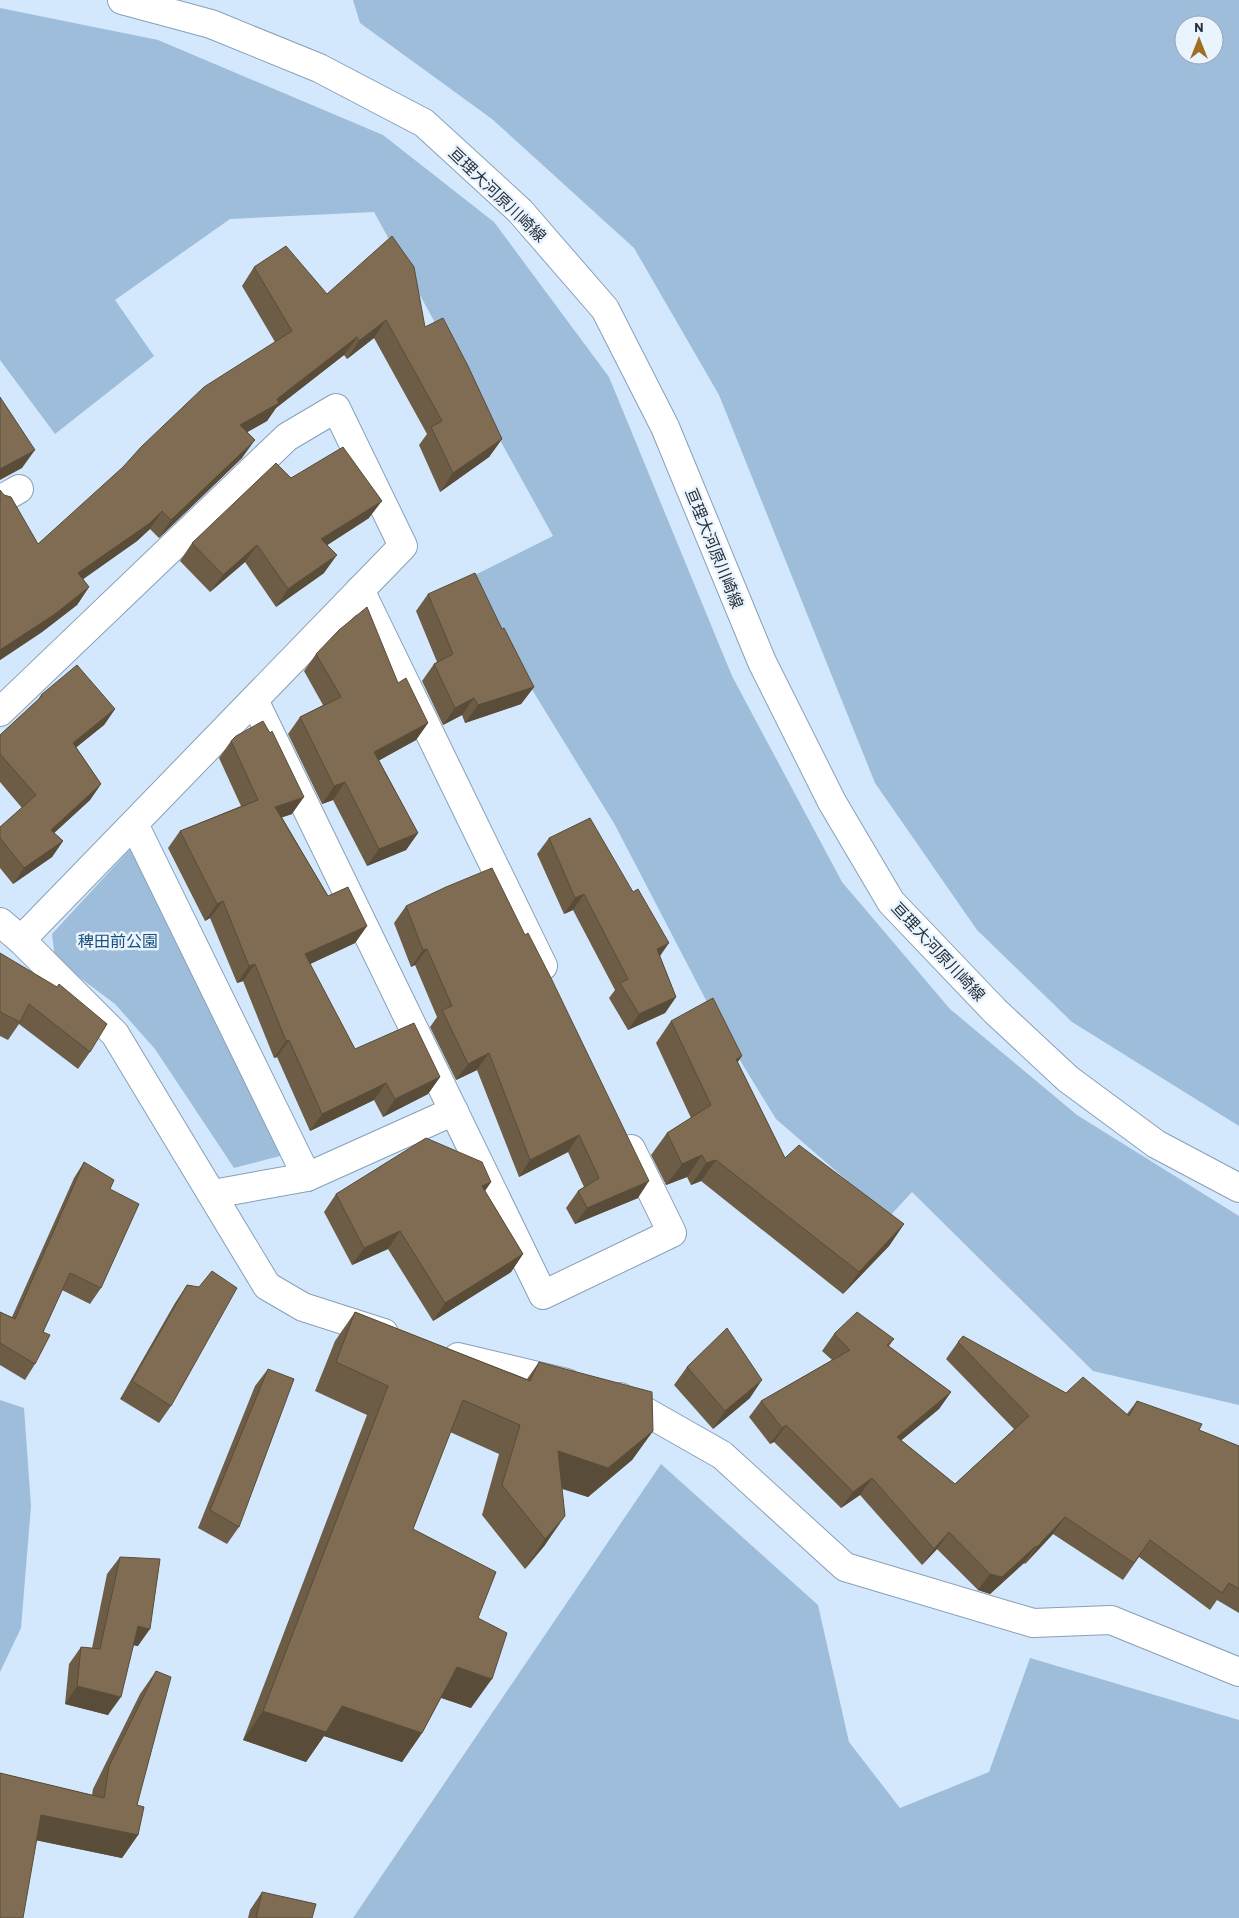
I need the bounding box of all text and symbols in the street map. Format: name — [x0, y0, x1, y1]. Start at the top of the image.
north arrow — [1174, 15, 1224, 65]
text: N — [1194, 18, 1204, 35]
street label: 亘理大河原川崎線 — [445, 143, 551, 245]
street label: 亘理大河原川崎線 — [682, 485, 748, 611]
street label: 亘理大河原川崎線 — [888, 898, 990, 1004]
park label: 稗田前公園 — [78, 931, 158, 950]

